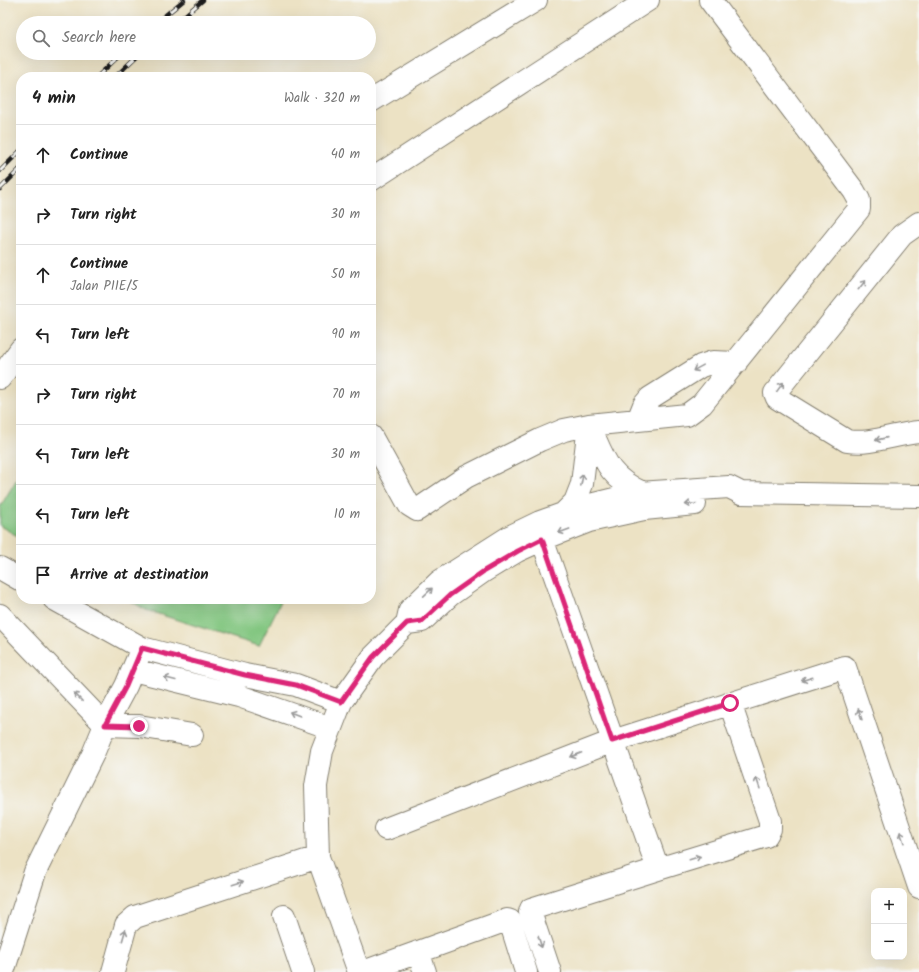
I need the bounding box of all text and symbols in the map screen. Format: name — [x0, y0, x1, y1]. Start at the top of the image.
search box — [16, 16, 376, 60]
text: Search here — [62, 26, 136, 50]
icon: search — [30, 27, 52, 49]
text: 4 min — [32, 85, 76, 112]
text: Walk · 320 m — [284, 88, 360, 109]
text: Continue — [70, 143, 128, 167]
icon: ahead — [32, 144, 54, 166]
text: 40 m — [331, 144, 360, 165]
text: Turn right — [70, 203, 137, 227]
icon: right — [32, 204, 54, 226]
text: 30 m — [331, 204, 360, 225]
text: Continue — [70, 252, 128, 276]
icon: ahead — [32, 264, 54, 286]
text: 50 m — [331, 264, 360, 285]
text: Jalan P11E/5 — [70, 276, 138, 297]
one-way arrow — [857, 280, 866, 291]
text: Turn left — [70, 323, 130, 347]
icon: left — [32, 324, 54, 346]
text: 90 m — [332, 324, 360, 345]
one-way arrow — [692, 365, 704, 372]
one-way arrow — [776, 381, 784, 392]
text: Turn right — [70, 383, 137, 407]
icon: right — [32, 384, 54, 406]
text: 70 m — [332, 384, 360, 405]
one-way arrow — [874, 435, 887, 443]
text: Turn left — [70, 443, 130, 467]
icon: left — [32, 444, 54, 466]
text: 30 m — [331, 444, 360, 465]
one-way arrow — [578, 474, 586, 487]
one-way arrow — [685, 501, 698, 508]
text: Turn left — [70, 503, 130, 527]
icon: left — [32, 504, 54, 526]
text: 10 m — [334, 504, 360, 525]
one-way arrow — [559, 527, 571, 535]
text: Arrive at destination — [70, 563, 209, 587]
icon: arrive — [32, 564, 54, 586]
one-way arrow — [423, 588, 433, 597]
one-way arrow — [163, 675, 176, 682]
one-way arrow — [801, 676, 814, 683]
one-way arrow — [73, 692, 83, 702]
route start — [721, 694, 739, 712]
one-way arrow — [856, 708, 864, 720]
one-way arrow — [289, 710, 301, 718]
route end — [130, 717, 148, 735]
one-way arrow — [571, 751, 583, 759]
one-way arrow — [753, 777, 761, 789]
one-way arrow — [898, 831, 905, 844]
one-way arrow — [689, 854, 702, 861]
one-way arrow — [232, 879, 244, 887]
map controls — [871, 888, 907, 960]
button: + — [871, 888, 907, 924]
button: − — [871, 924, 907, 960]
one-way arrow — [121, 928, 128, 941]
one-way arrow — [537, 936, 544, 949]

